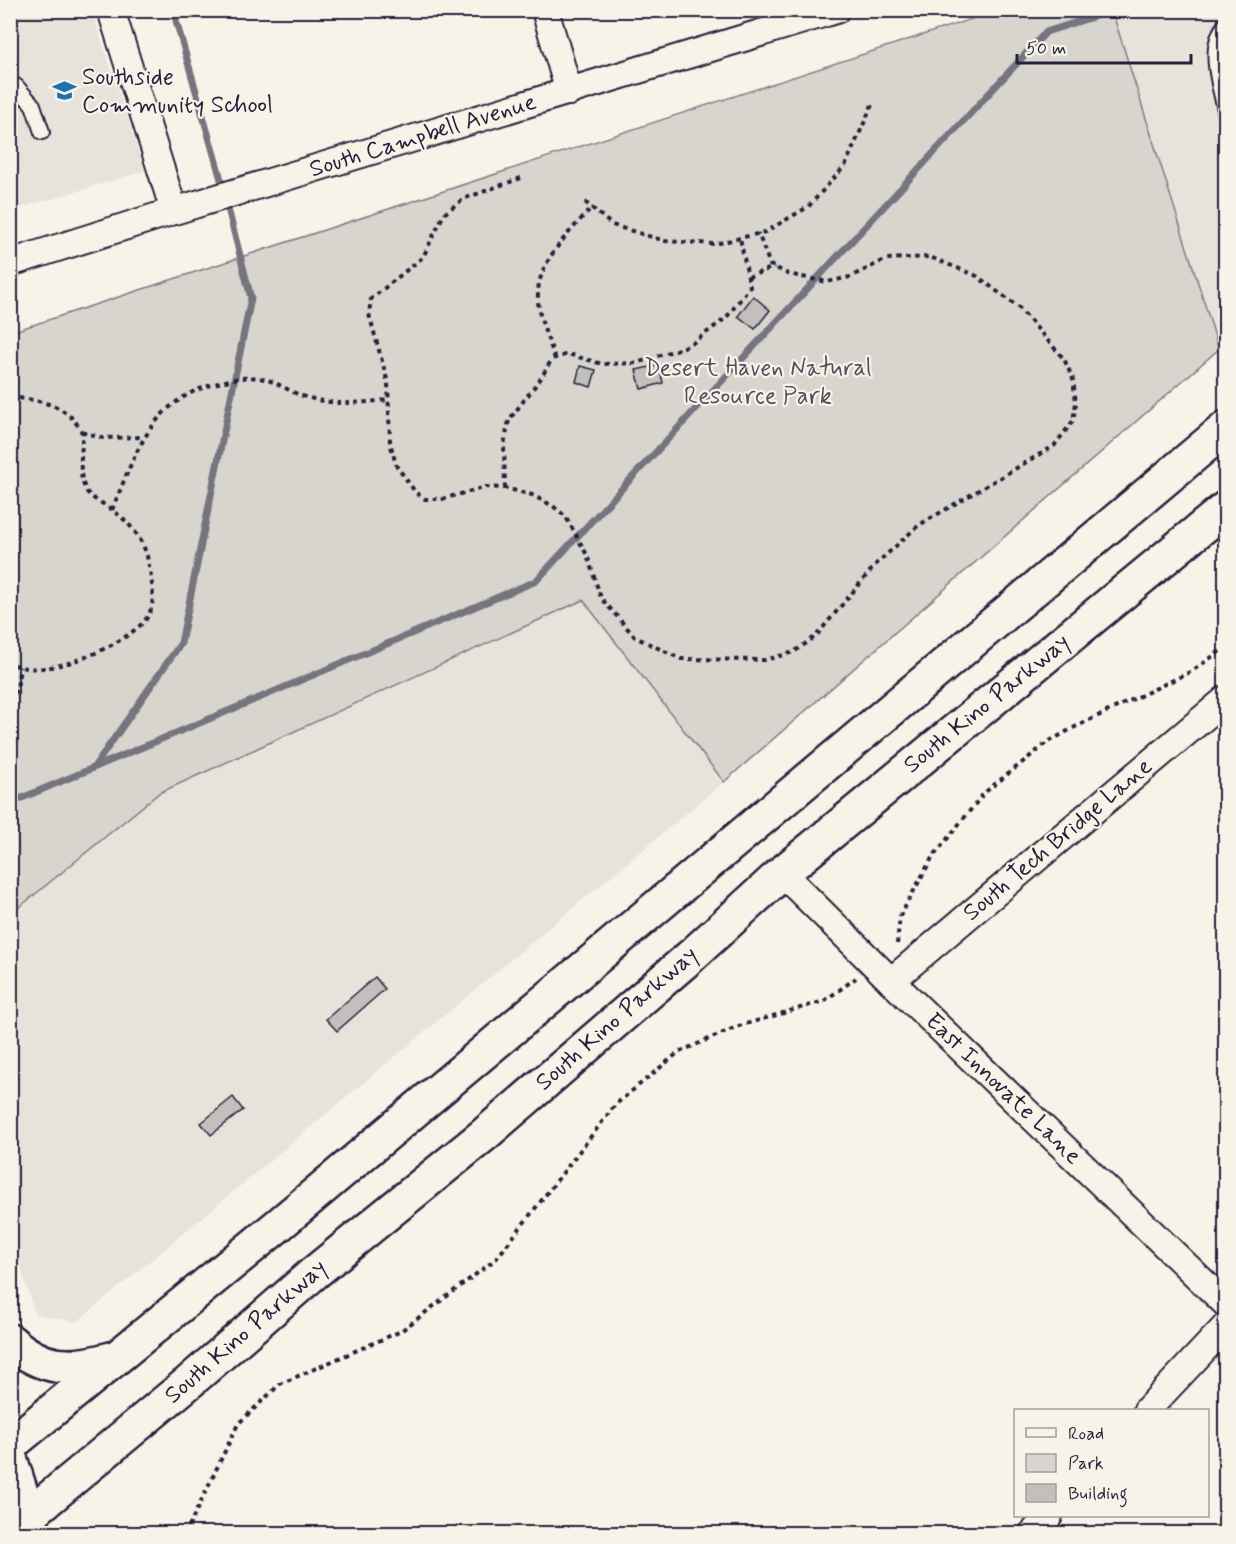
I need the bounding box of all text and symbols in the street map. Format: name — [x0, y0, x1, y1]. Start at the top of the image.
scale bar — [1017, 27, 1191, 65]
text: 50 m — [1026, 37, 1066, 61]
place label: Southside Community School — [82, 62, 273, 121]
school or university icon: Southside Community School — [51, 78, 77, 104]
street label: South Campbell Avenue — [306, 87, 540, 185]
park label: Desert Haven Natural Resource Park — [644, 353, 872, 412]
street label: South Kino Parkway — [897, 627, 1077, 781]
street label: South Tech Bridge Lane — [957, 751, 1159, 928]
street label: South Kino Parkway — [529, 940, 705, 1098]
street label: East Innovate Lane — [918, 1006, 1088, 1172]
street label: South Kino Parkway — [158, 1253, 334, 1411]
legend — [1014, 1409, 1209, 1517]
text: Road — [1068, 1422, 1104, 1446]
text: Park — [1068, 1452, 1104, 1476]
text: Building — [1068, 1482, 1128, 1508]

